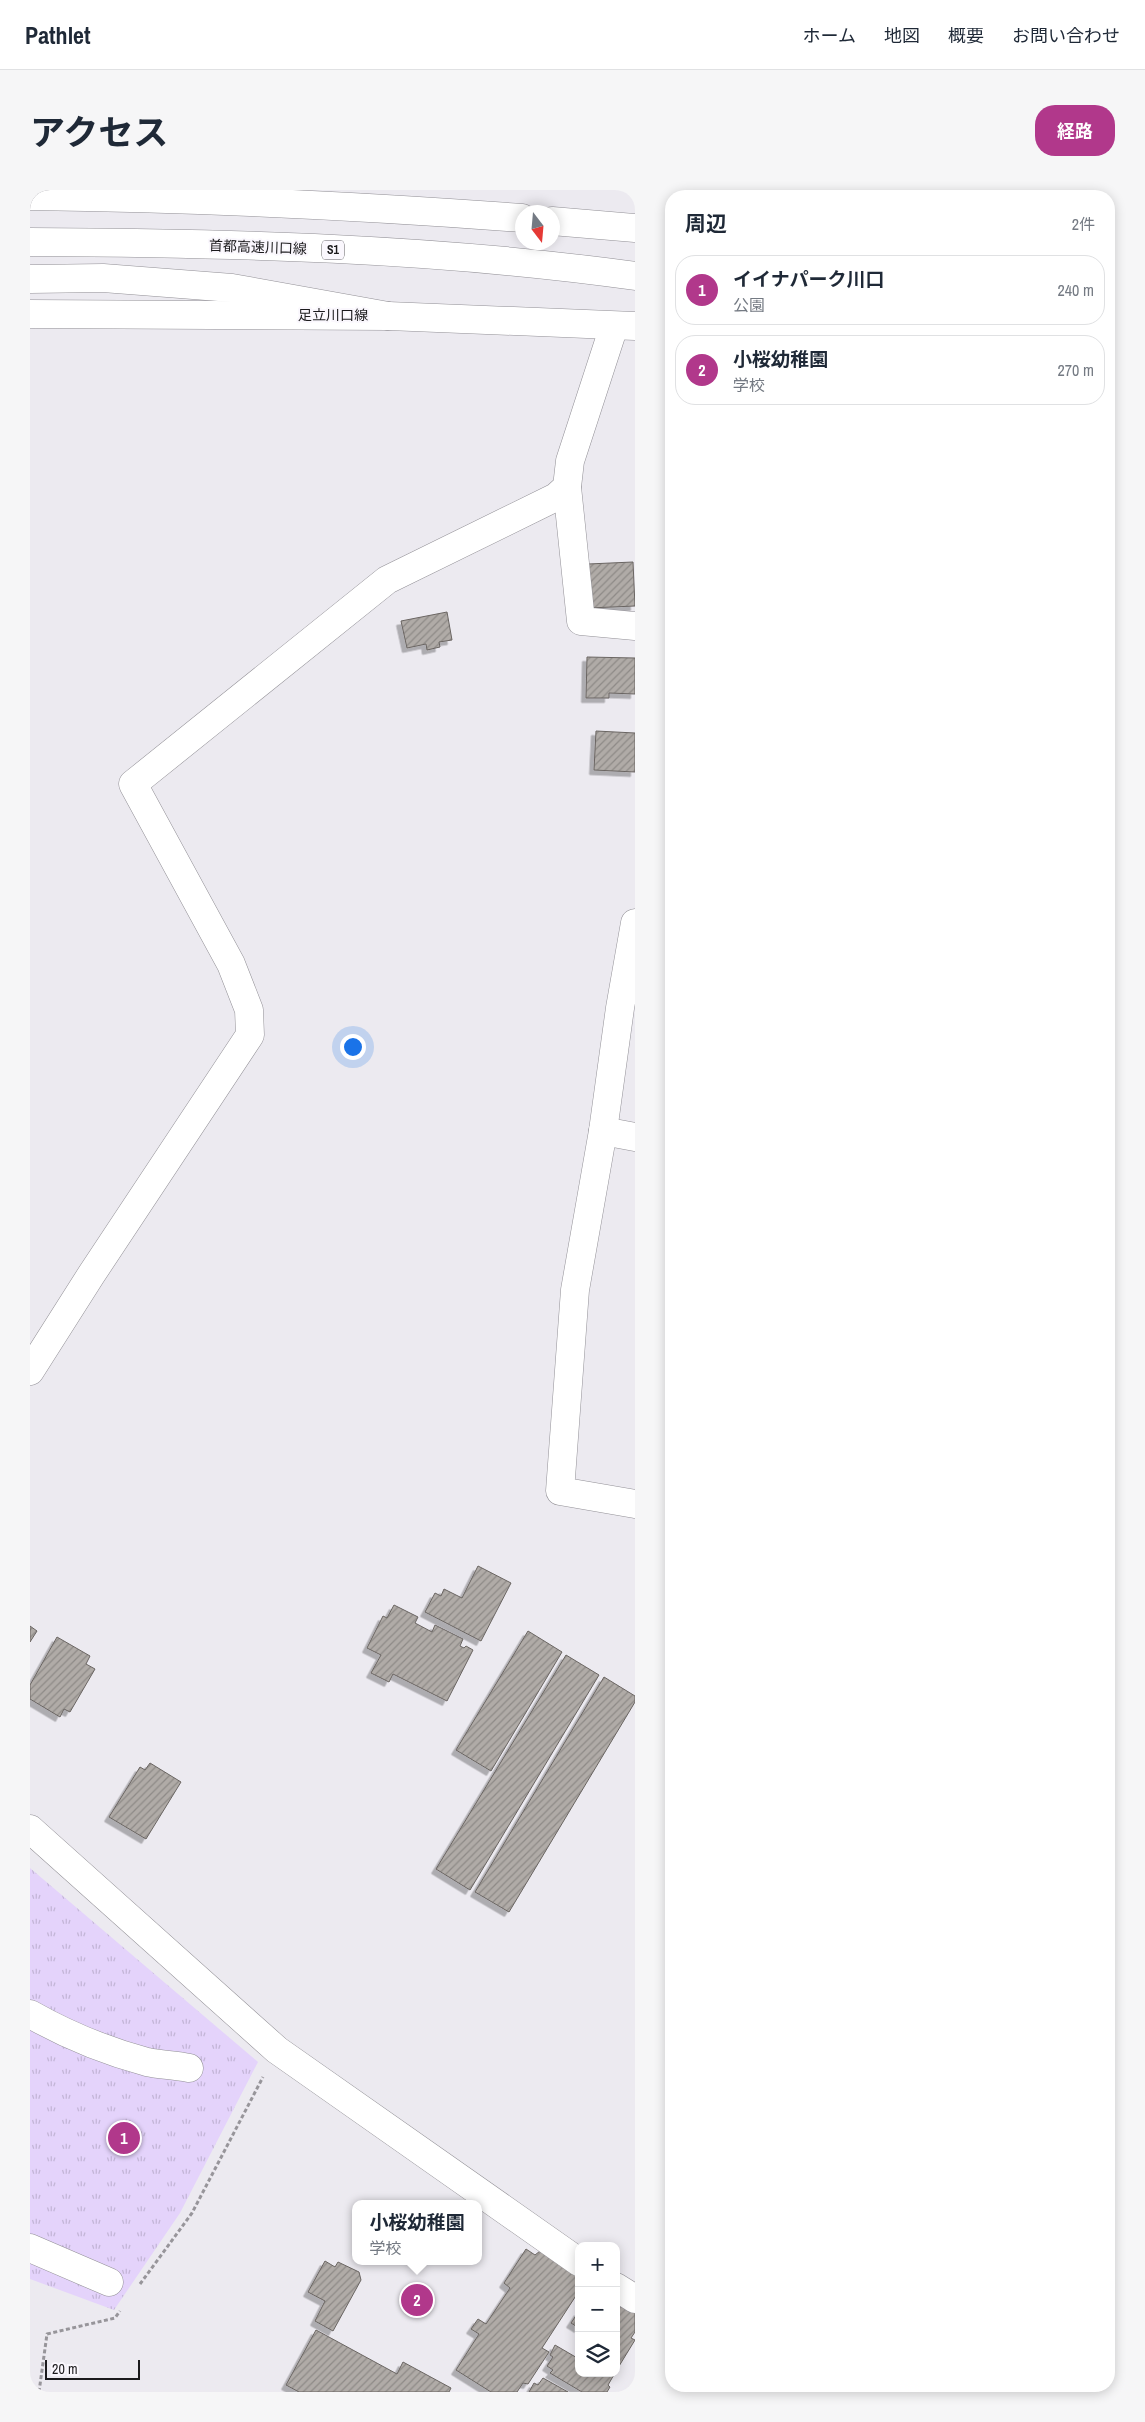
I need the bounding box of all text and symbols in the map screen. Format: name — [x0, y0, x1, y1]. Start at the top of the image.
text: Pathlet — [25, 19, 91, 51]
text: ホーム — [803, 23, 856, 48]
text: 地図 — [884, 23, 920, 48]
text: 概要 — [948, 23, 984, 48]
text: お問い合わせ — [1012, 23, 1120, 48]
button: 経路 — [1035, 105, 1115, 156]
text: アクセス — [30, 109, 168, 156]
north arrow — [515, 205, 560, 250]
text: 周辺 — [685, 209, 727, 238]
text: 2件 — [1072, 213, 1095, 235]
street label: 首都高速川口線 — [209, 236, 307, 258]
road number: S1 — [322, 240, 344, 260]
text: イイナパーク川口 — [733, 266, 885, 292]
text: 1 — [698, 279, 706, 301]
text: 240 m — [1058, 279, 1094, 301]
text: 公園 — [733, 294, 765, 316]
street label: 足立川口線 — [298, 306, 368, 324]
text: 小桜幼稚園 — [733, 346, 828, 372]
text: 2 — [698, 359, 706, 381]
text: 270 m — [1058, 359, 1094, 381]
text: 学校 — [733, 374, 765, 396]
your location — [340, 1034, 366, 1060]
pin: 1 — [108, 2119, 140, 2157]
popup — [352, 2200, 482, 2265]
text: 小桜幼稚園 — [369, 2209, 465, 2235]
text: 学校 — [369, 2237, 402, 2259]
map controls — [575, 2242, 620, 2377]
button: + — [575, 2242, 620, 2287]
pin: 2 — [401, 2281, 433, 2319]
button: − — [575, 2287, 620, 2332]
button: layers — [575, 2332, 620, 2377]
scale bar — [45, 2357, 140, 2380]
text: 20 m — [52, 2360, 78, 2378]

